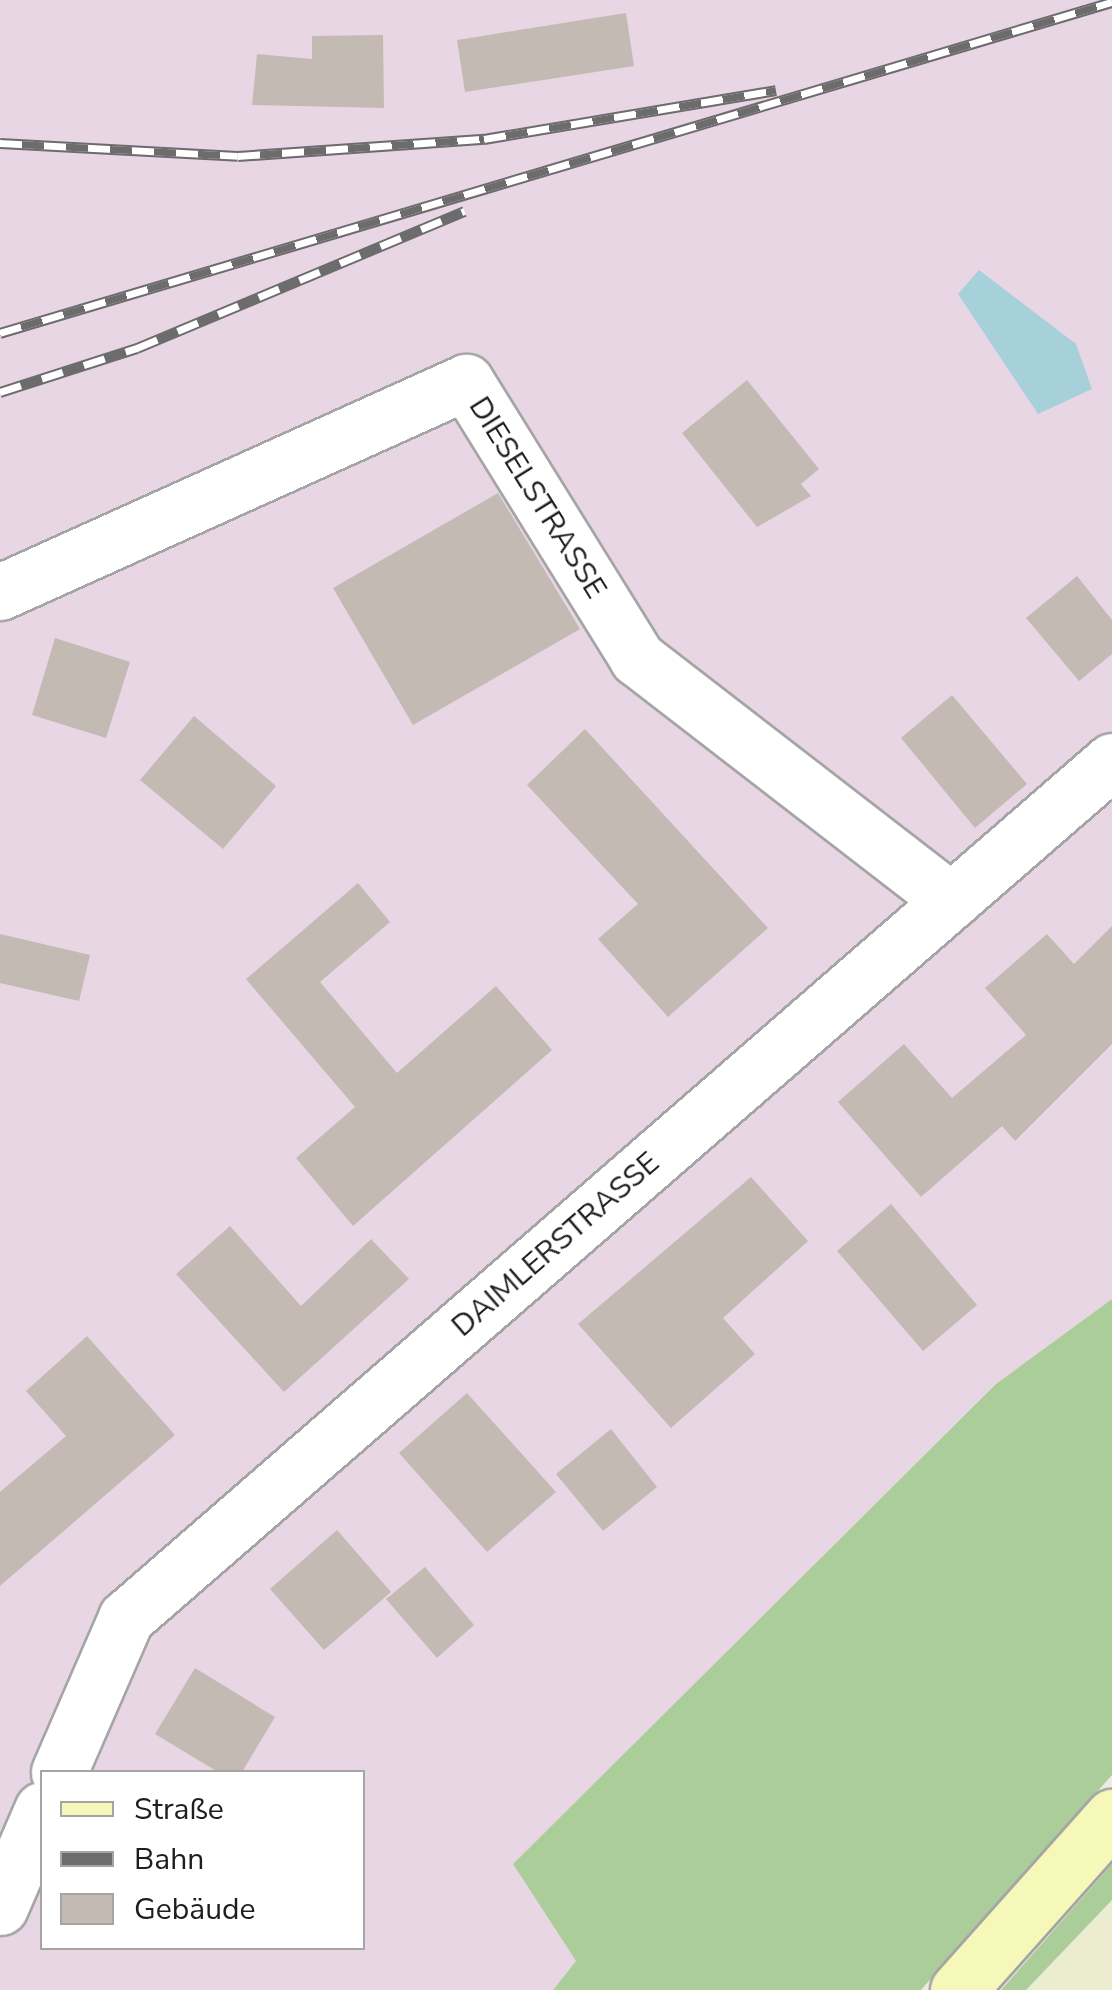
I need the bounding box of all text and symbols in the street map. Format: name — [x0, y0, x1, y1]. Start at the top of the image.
street label: DIESELSTRASSE — [461, 391, 613, 605]
street label: DAIMLERSTRASSE — [445, 1145, 667, 1345]
legend — [40, 1770, 365, 1950]
text: Straße — [134, 1789, 224, 1830]
text: Bahn — [134, 1839, 204, 1880]
text: Gebäude — [134, 1889, 255, 1930]

